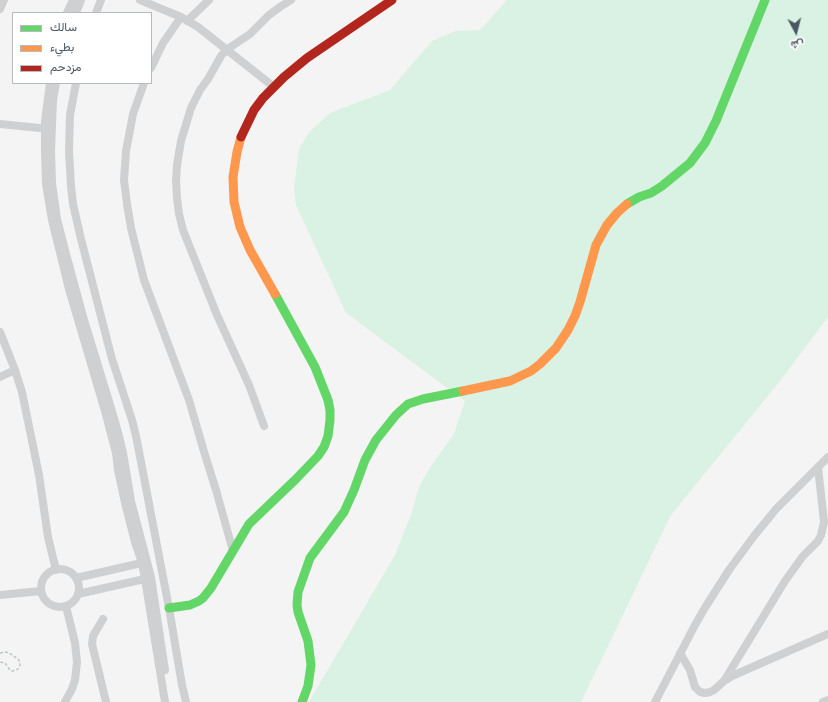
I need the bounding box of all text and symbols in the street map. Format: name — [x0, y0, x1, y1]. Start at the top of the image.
legend — [12, 12, 152, 84]
north arrow — [776, 12, 816, 52]
text: سالك — [50, 20, 77, 34]
text: ش — [790, 37, 805, 52]
text: بطيء — [50, 40, 74, 54]
text: مزدحم — [50, 60, 81, 74]

